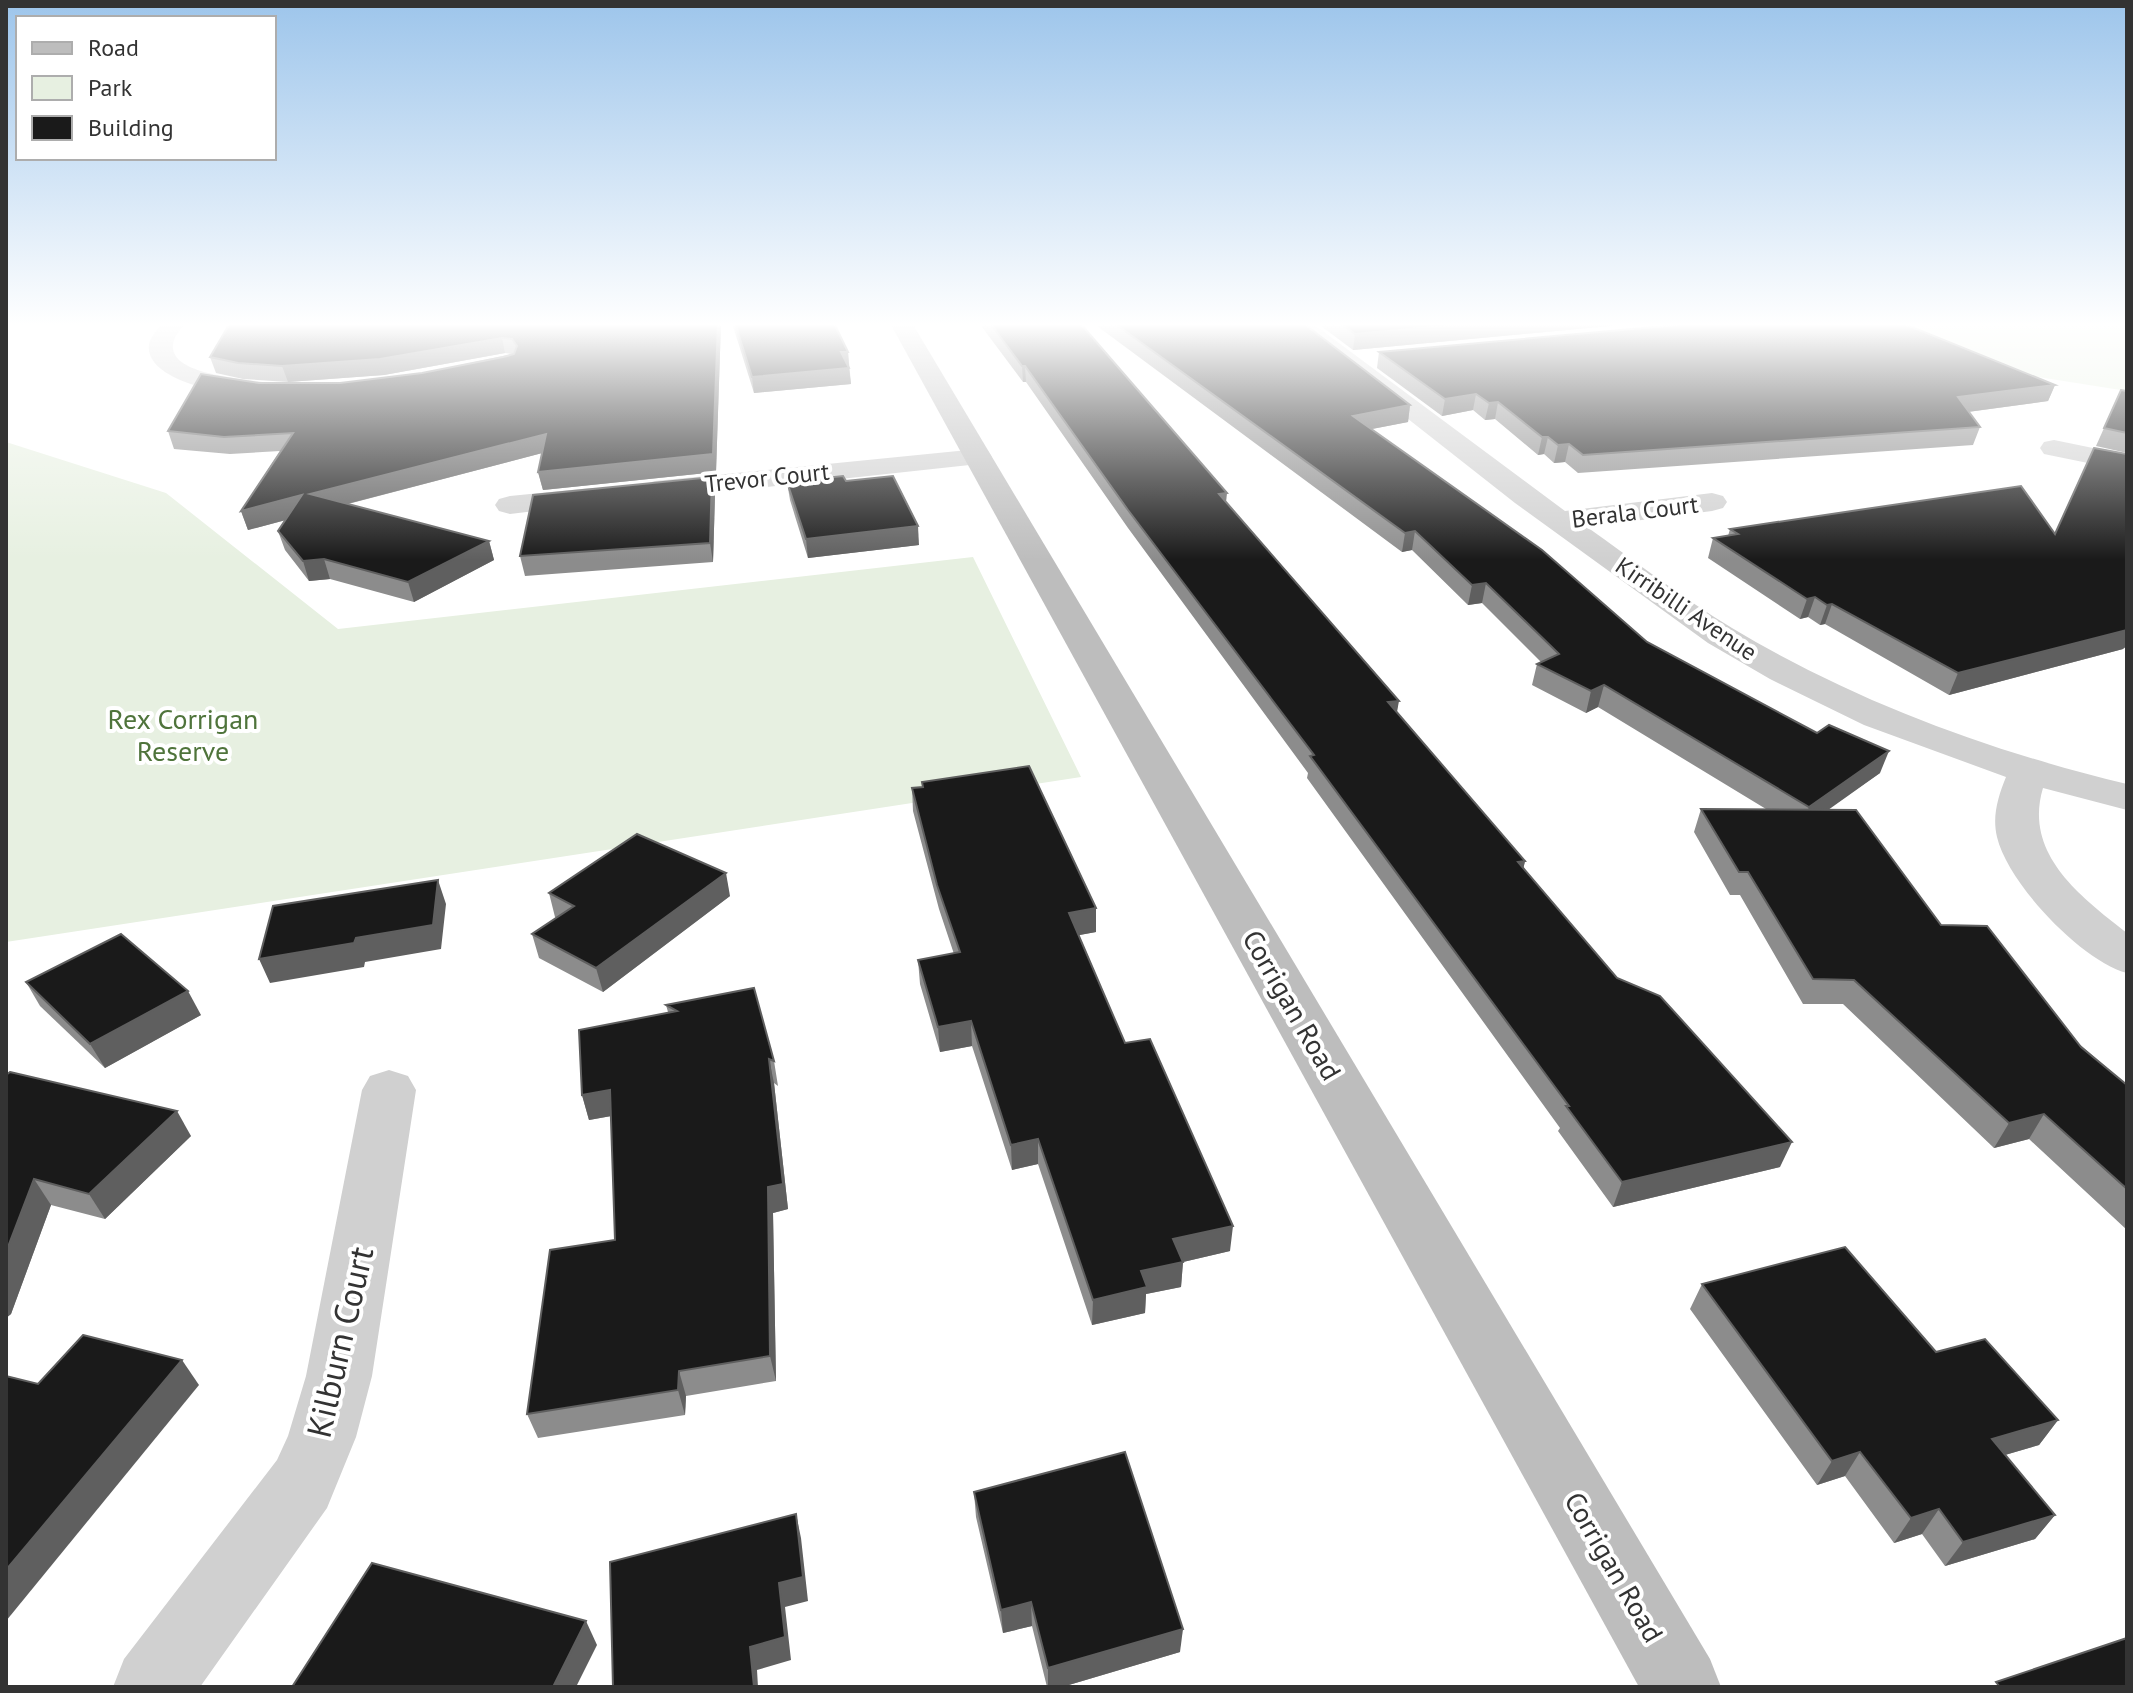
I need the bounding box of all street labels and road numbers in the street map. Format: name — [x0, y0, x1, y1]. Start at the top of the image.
street label: Trevor Court — [703, 456, 831, 499]
street label: Berala Court — [1570, 488, 1700, 535]
street label: Kirribilli Avenue — [1610, 550, 1763, 667]
street label: Corrigan Road — [1235, 923, 1350, 1087]
street label: Kilburn Court — [296, 1242, 382, 1442]
street label: Corrigan Road — [1557, 1485, 1672, 1649]

